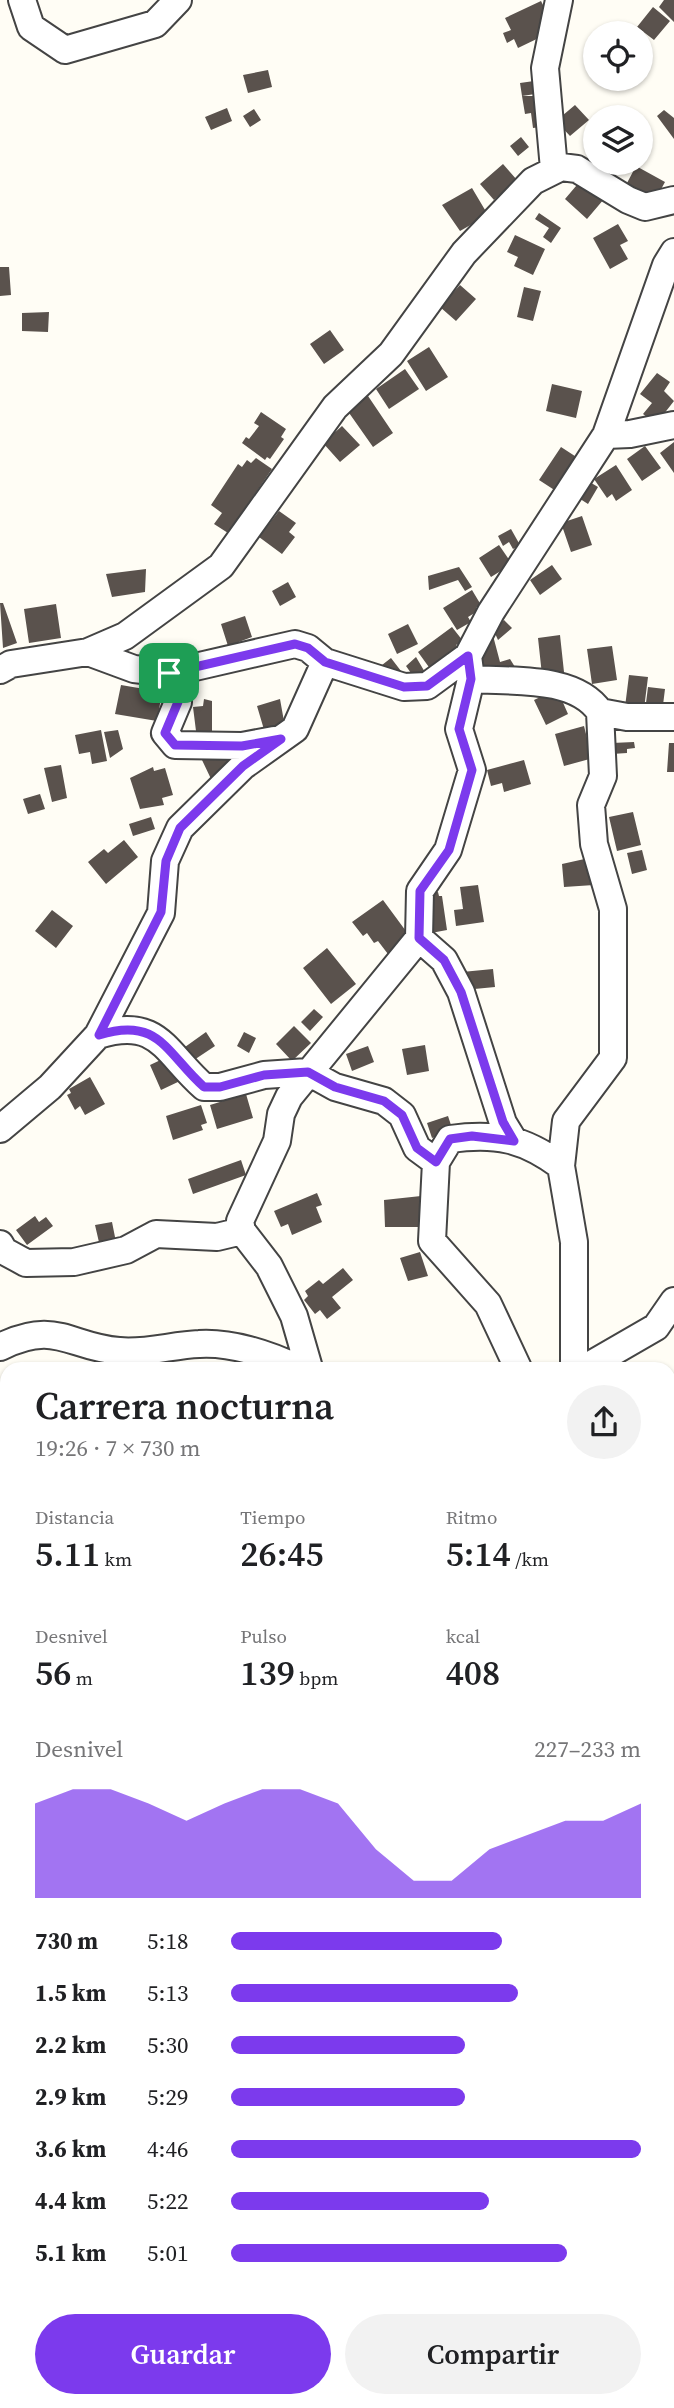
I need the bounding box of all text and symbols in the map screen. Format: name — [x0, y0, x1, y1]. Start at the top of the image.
map controls — [583, 21, 653, 175]
button: locate — [583, 21, 653, 91]
button: layers — [583, 105, 653, 175]
pin — [139, 643, 199, 703]
icon: arrive — [150, 654, 188, 692]
text: Carrera nocturna — [35, 1380, 334, 1432]
button: share — [567, 1385, 641, 1459]
text: 19:26 · 7 × 730 m — [35, 1432, 201, 1464]
text: Distancia — [35, 1504, 114, 1530]
text: Tiempo — [240, 1504, 306, 1530]
text: Ritmo — [446, 1504, 497, 1530]
text: 5.11 — [35, 1530, 100, 1578]
text: 26:45 — [240, 1530, 324, 1578]
text: 5:14 — [446, 1530, 511, 1578]
text: km — [100, 1546, 132, 1572]
text: /km — [511, 1546, 549, 1572]
text: Desnivel — [35, 1623, 108, 1649]
text: Pulso — [240, 1623, 287, 1649]
text: kcal — [446, 1623, 480, 1649]
text: 56 — [35, 1649, 71, 1697]
text: 139 — [240, 1649, 295, 1697]
text: 408 — [446, 1649, 500, 1697]
text: m — [71, 1665, 93, 1691]
text: bpm — [295, 1665, 338, 1691]
text: Desnivel — [35, 1733, 123, 1765]
text: 227–233 m — [534, 1733, 641, 1765]
text: 730 m — [35, 1925, 98, 1957]
text: 5:18 — [147, 1925, 188, 1957]
text: 1.5 km — [35, 1977, 106, 2009]
text: 5:13 — [147, 1977, 188, 2009]
text: 2.2 km — [35, 2029, 106, 2061]
text: 5:30 — [147, 2029, 188, 2061]
text: 2.9 km — [35, 2081, 106, 2113]
text: 5:29 — [147, 2081, 188, 2113]
text: 3.6 km — [35, 2133, 106, 2165]
text: 4:46 — [147, 2133, 188, 2165]
text: 4.4 km — [35, 2185, 106, 2217]
text: 5:22 — [147, 2185, 188, 2217]
text: 5.1 km — [35, 2237, 106, 2269]
text: 5:01 — [147, 2237, 188, 2269]
button: Guardar — [35, 2314, 331, 2394]
button: Compartir — [345, 2314, 641, 2394]

